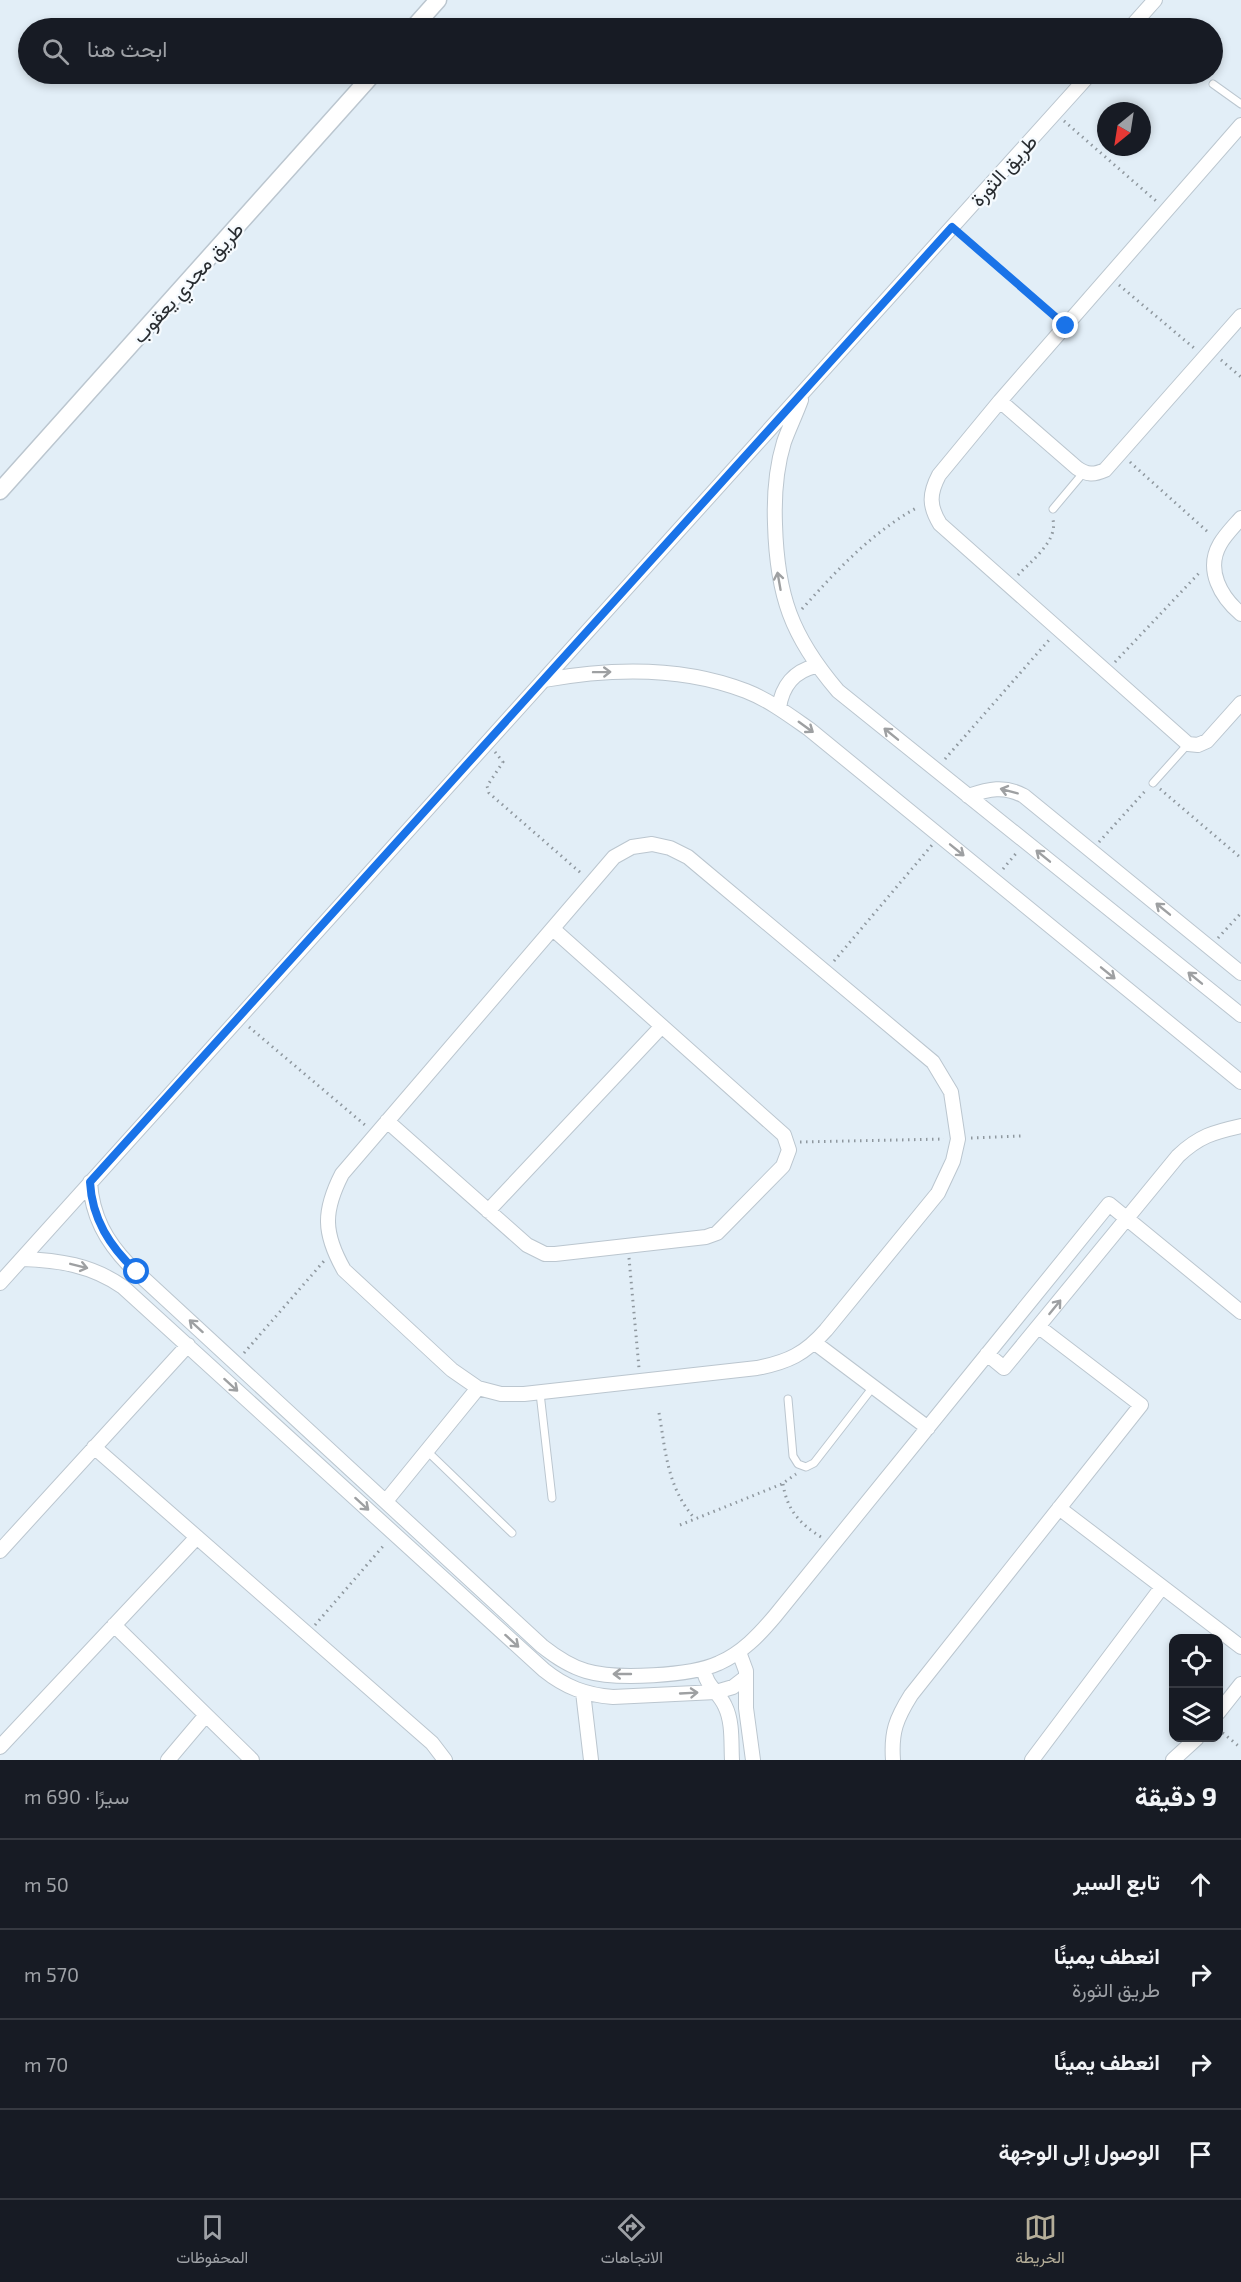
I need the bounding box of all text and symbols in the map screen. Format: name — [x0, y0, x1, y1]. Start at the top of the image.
search box — [18, 18, 1223, 84]
icon: search — [39, 35, 72, 68]
text: ابحث هنا — [87, 35, 167, 61]
north arrow — [1097, 102, 1151, 156]
street label: طريق الثورة — [965, 129, 1043, 212]
street label: طريق مجدي يعقوب — [126, 217, 252, 351]
route end — [1052, 312, 1078, 338]
one-way arrow — [774, 571, 785, 591]
one-way arrow — [591, 666, 611, 678]
one-way arrow — [797, 721, 813, 733]
one-way arrow — [884, 727, 899, 741]
one-way arrow — [1000, 784, 1019, 796]
one-way arrow — [949, 843, 965, 856]
one-way arrow — [1035, 850, 1051, 863]
one-way arrow — [1156, 902, 1171, 916]
one-way arrow — [1100, 966, 1115, 980]
one-way arrow — [1188, 972, 1204, 985]
route start — [123, 1258, 149, 1284]
one-way arrow — [70, 1261, 89, 1272]
one-way arrow — [1048, 1299, 1061, 1315]
one-way arrow — [189, 1319, 204, 1333]
one-way arrow — [224, 1378, 239, 1392]
one-way arrow — [354, 1497, 369, 1511]
one-way arrow — [505, 1634, 520, 1648]
map controls — [1169, 1634, 1223, 1742]
button: locate — [1169, 1634, 1223, 1688]
one-way arrow — [612, 1669, 632, 1680]
one-way arrow — [679, 1688, 699, 1699]
button: layers — [1169, 1688, 1223, 1742]
text: 9 دقيقة — [1135, 1780, 1217, 1811]
text: سيرًا · 690 m — [24, 1784, 129, 1808]
text: تابع السير — [1073, 1868, 1160, 1894]
icon: ahead — [1184, 1868, 1217, 1901]
text: 50 m — [24, 1872, 69, 1896]
text: انعطف يمينًا — [1054, 1942, 1160, 1968]
icon: right — [1184, 1958, 1217, 1991]
text: 570 m — [24, 1962, 79, 1986]
text: طريق الثورة — [1072, 1977, 1160, 2001]
text: انعطف يمينًا — [1054, 2048, 1160, 2074]
icon: right — [1184, 2048, 1217, 2081]
text: 70 m — [24, 2052, 68, 2076]
text: الوصول إلى الوجهة — [998, 2138, 1160, 2164]
icon: arrive — [1184, 2138, 1217, 2171]
tab: المحفوظات — [176, 2211, 248, 2272]
tab: الاتجاهات — [601, 2211, 663, 2272]
tab: الخريطة — [1015, 2211, 1065, 2272]

